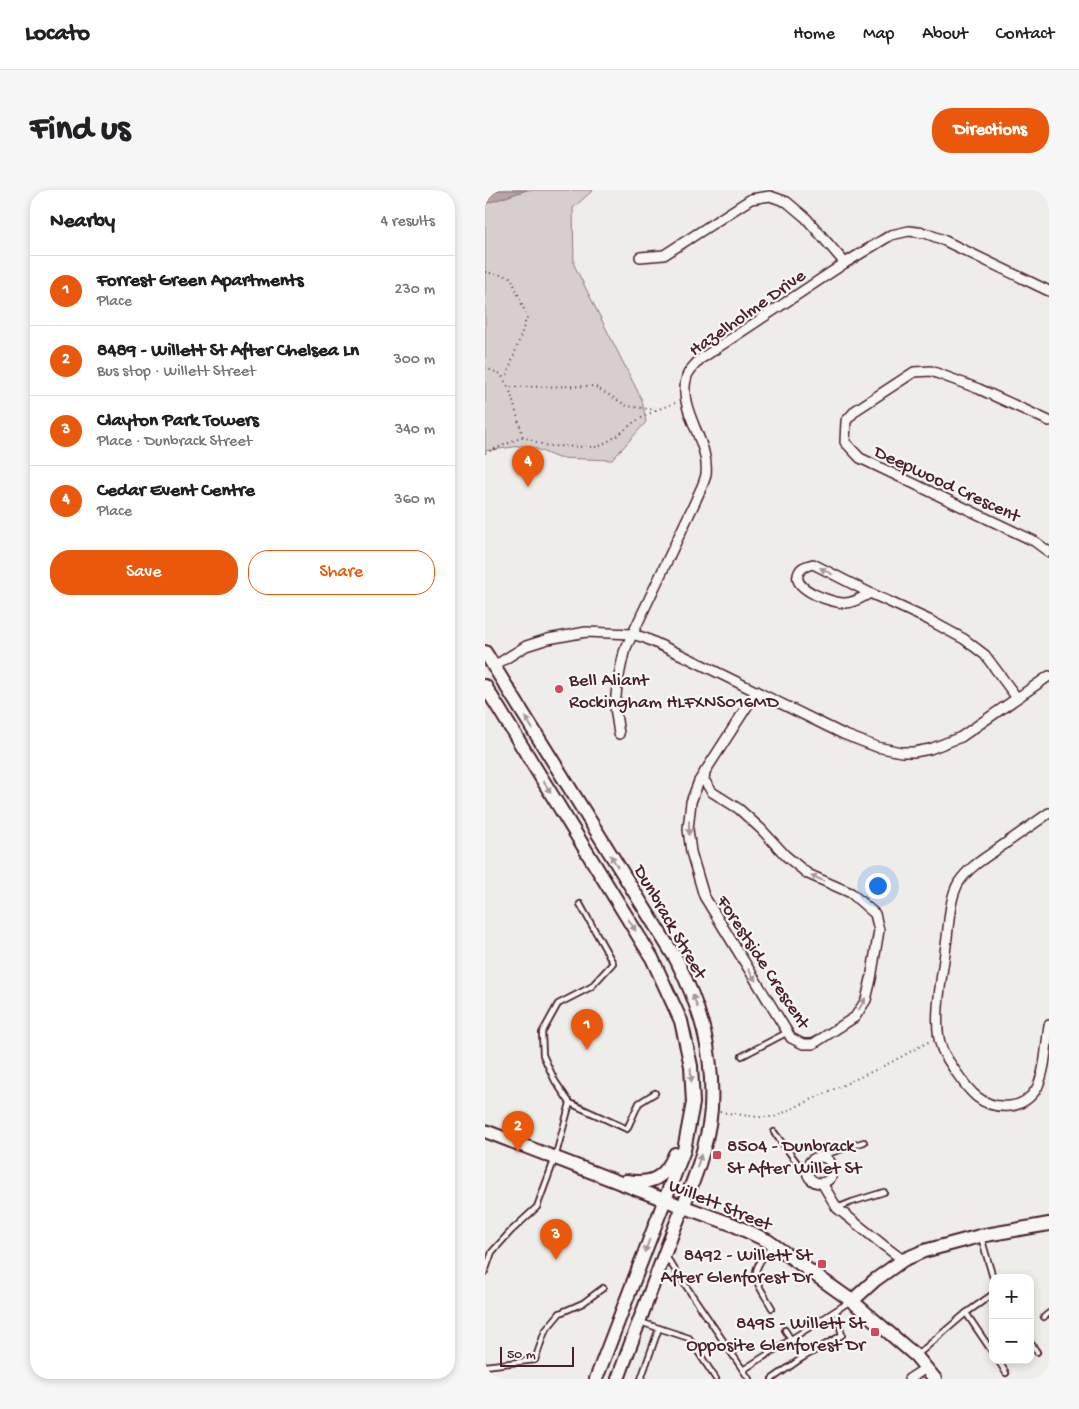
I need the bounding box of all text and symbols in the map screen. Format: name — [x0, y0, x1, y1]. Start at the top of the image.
text: Locato — [25, 20, 90, 49]
text: Home — [793, 24, 835, 45]
text: Map — [863, 24, 894, 45]
text: About — [922, 24, 968, 45]
text: Contact — [996, 24, 1054, 45]
button: Directions — [932, 108, 1049, 153]
text: Find us — [30, 110, 130, 151]
text: Nearby — [50, 210, 115, 235]
text: 4 results — [380, 213, 435, 232]
street label: Hazelholme Drive — [685, 265, 811, 363]
text: Forrest Green Apartments — [97, 270, 304, 293]
text: 1 — [63, 281, 69, 300]
text: 230 m — [395, 281, 435, 300]
text: Place — [97, 293, 132, 312]
text: 8489 - Willett St After Chelsea Ln — [97, 340, 359, 363]
text: 2 — [62, 351, 70, 370]
text: 300 m — [393, 351, 435, 370]
text: Bus stop · Willett Street — [97, 363, 255, 382]
text: Clayton Park Towers — [97, 410, 259, 433]
text: 3 — [62, 421, 70, 440]
text: 340 m — [395, 421, 435, 440]
text: Place · Dunbrack Street — [97, 433, 252, 452]
street label: Deepwood Crescent — [868, 440, 1025, 530]
pin: 4 — [512, 446, 544, 487]
text: Cedar Event Centre — [97, 480, 255, 503]
text: 4 — [62, 491, 70, 510]
text: 360 m — [394, 491, 435, 510]
text: Place — [97, 503, 132, 522]
button: Save — [50, 550, 238, 595]
button: Share — [248, 550, 435, 595]
one-way arrow — [819, 567, 834, 575]
place label: Bell Aliant Rockingham HLFXNS016MD — [568, 670, 780, 715]
marker: Bell Aliant Rockingham HLFXNS016MD — [553, 683, 565, 695]
one-way arrow — [524, 716, 534, 729]
one-way arrow — [543, 780, 552, 793]
one-way arrow — [685, 820, 693, 836]
one-way arrow — [610, 854, 619, 868]
street label: Dunbrack Street — [626, 860, 712, 986]
one-way arrow — [810, 873, 824, 881]
your location — [865, 873, 891, 899]
street label: Forestside Crescent — [710, 891, 815, 1036]
one-way arrow — [627, 919, 637, 932]
one-way arrow — [748, 968, 757, 981]
one-way arrow — [691, 994, 699, 1009]
one-way arrow — [858, 997, 867, 1011]
pin: 1 — [571, 1009, 603, 1050]
one-way arrow — [688, 1067, 696, 1083]
pin: 2 — [502, 1111, 534, 1152]
place label: 8504 - Dunbrack St After Willet St — [727, 1136, 863, 1181]
marker: 8504 - Dunbrack St After Willet St — [711, 1149, 723, 1161]
one-way arrow — [696, 1153, 703, 1168]
street label: Willett Street — [665, 1175, 777, 1238]
pin: 3 — [540, 1219, 572, 1260]
one-way arrow — [643, 1238, 650, 1253]
place label: 8492 - Willett St After Glenforest Dr — [661, 1245, 814, 1290]
marker: 8492 - Willett St After Glenforest Dr — [816, 1258, 828, 1270]
map controls — [989, 1274, 1034, 1364]
button: + — [989, 1274, 1034, 1319]
place label: 8495 - Willett St Opposite Glenforest Dr — [686, 1313, 867, 1358]
button: − — [989, 1319, 1034, 1364]
marker: 8495 - Willett St Opposite Glenforest Dr — [869, 1326, 881, 1338]
scale bar — [500, 1344, 574, 1367]
text: 50 m — [507, 1347, 536, 1364]

